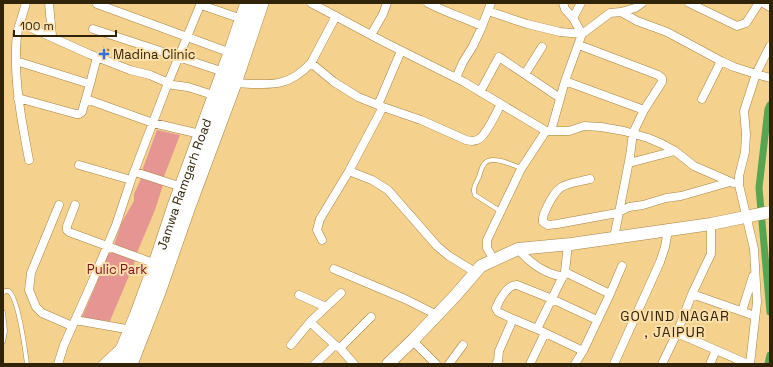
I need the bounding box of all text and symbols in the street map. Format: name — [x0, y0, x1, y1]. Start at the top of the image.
scale bar — [14, 12, 116, 38]
text: 100 m — [20, 18, 54, 34]
place label: Madina Clinic — [113, 46, 196, 63]
marker: Madina Clinic — [98, 48, 110, 60]
street label: Jamwa Ramgarh Road — [153, 116, 215, 252]
park label: Pulic Park — [87, 261, 147, 278]
district label: GOVIND NAGAR , JAIPUR — [620, 307, 730, 341]

